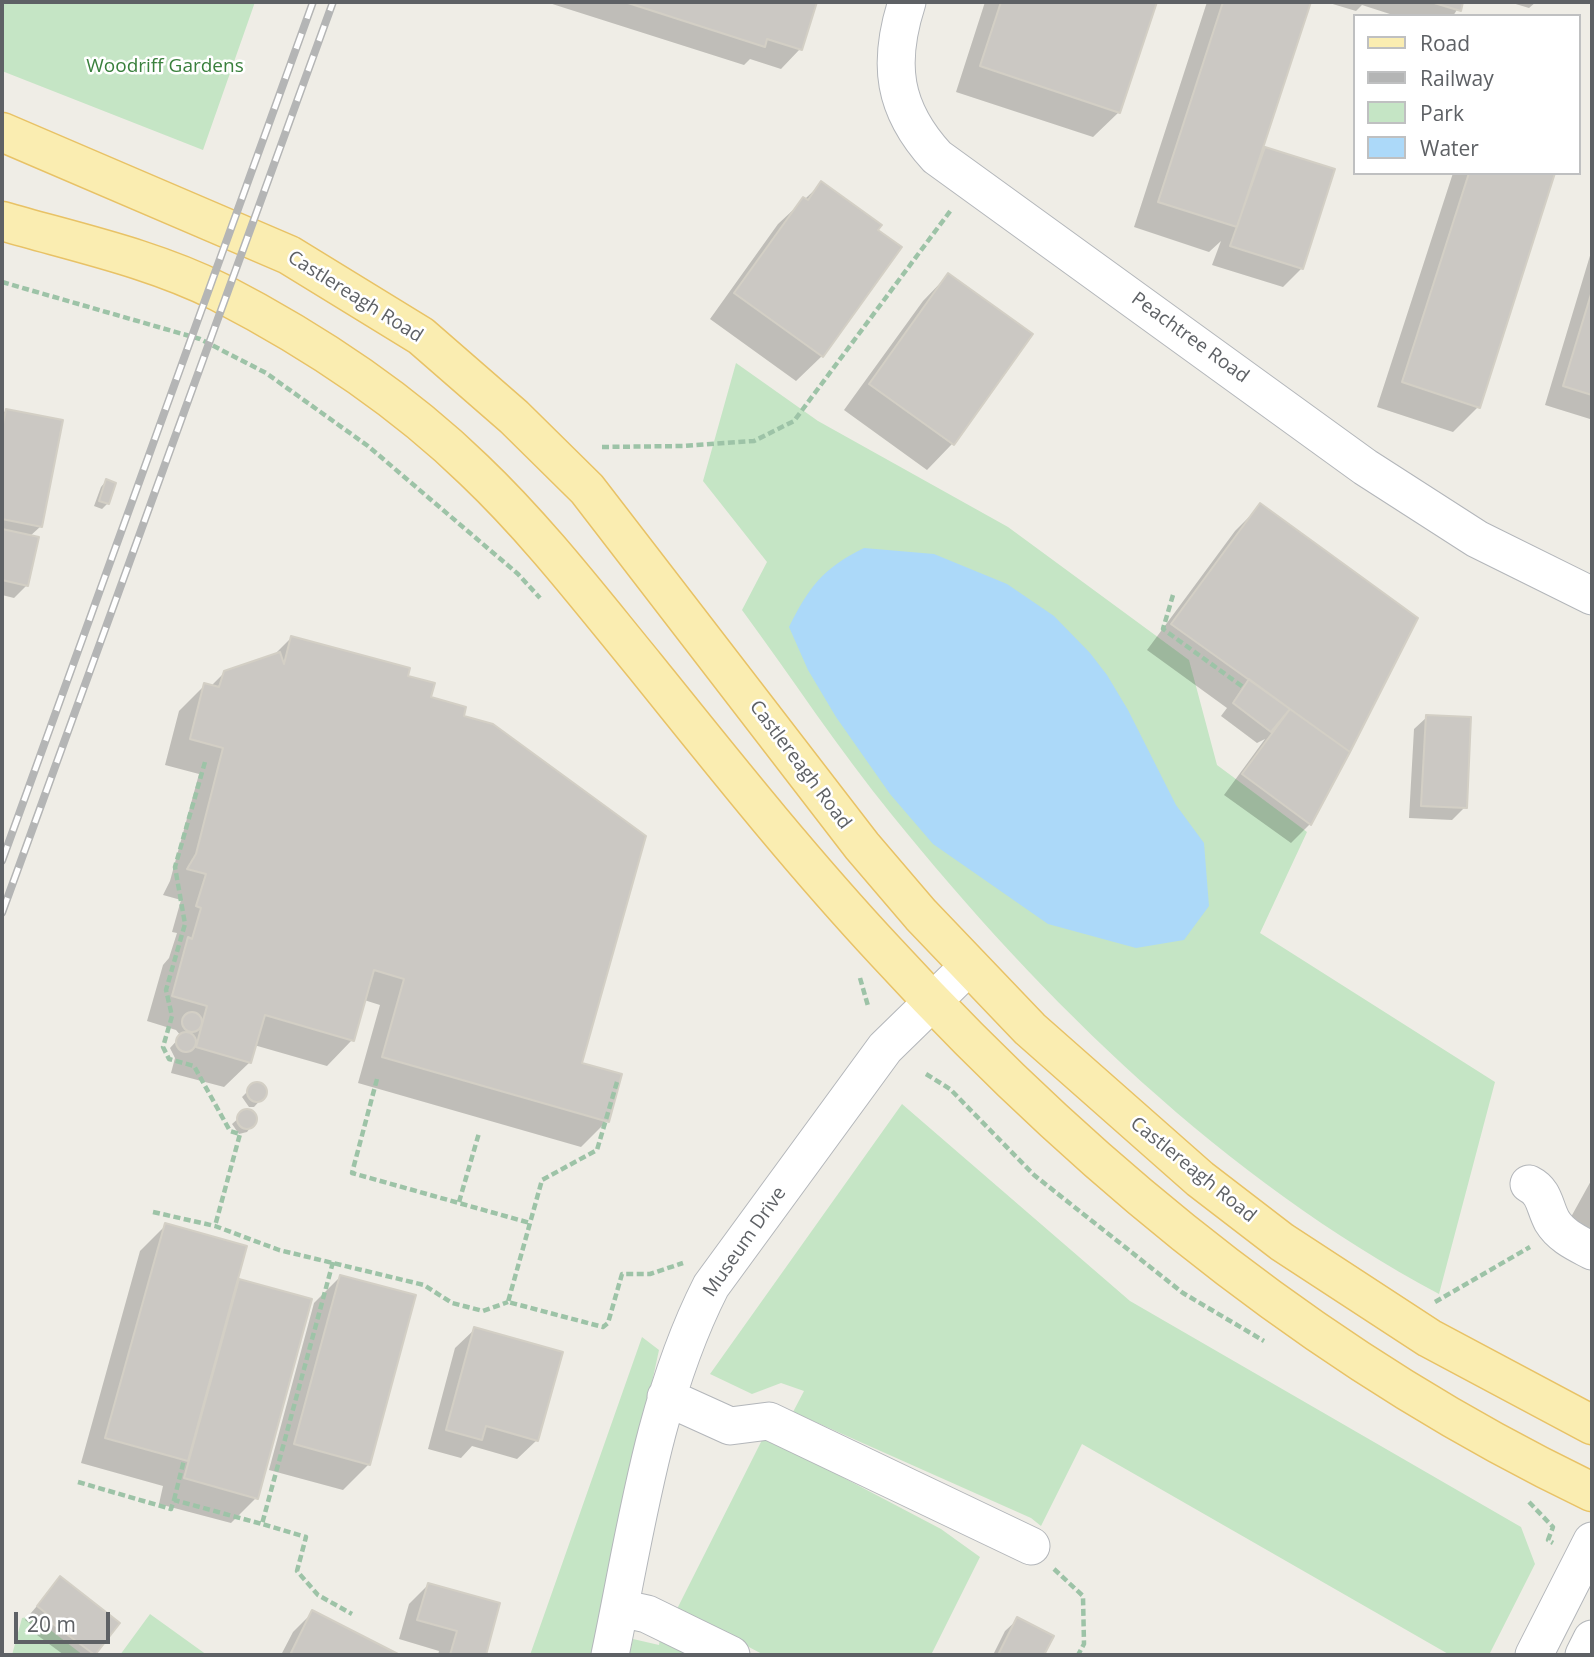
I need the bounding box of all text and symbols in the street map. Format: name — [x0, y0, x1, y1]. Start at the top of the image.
legend — [1352, 14, 1580, 175]
text: Road — [1420, 29, 1470, 57]
park label: Woodriff Gardens — [86, 56, 244, 78]
text: Railway — [1420, 64, 1494, 92]
text: Park — [1420, 99, 1464, 127]
text: Water — [1420, 134, 1479, 162]
street label: Castlereagh Road — [283, 246, 427, 348]
street label: Peachtree Road — [1127, 288, 1253, 388]
street label: Castlereagh Road — [744, 696, 856, 834]
street label: Castlereagh Road — [1126, 1112, 1260, 1228]
street label: Museum Drive — [699, 1183, 791, 1301]
scale bar — [18, 1598, 114, 1642]
text: 20 m — [27, 1610, 76, 1638]

